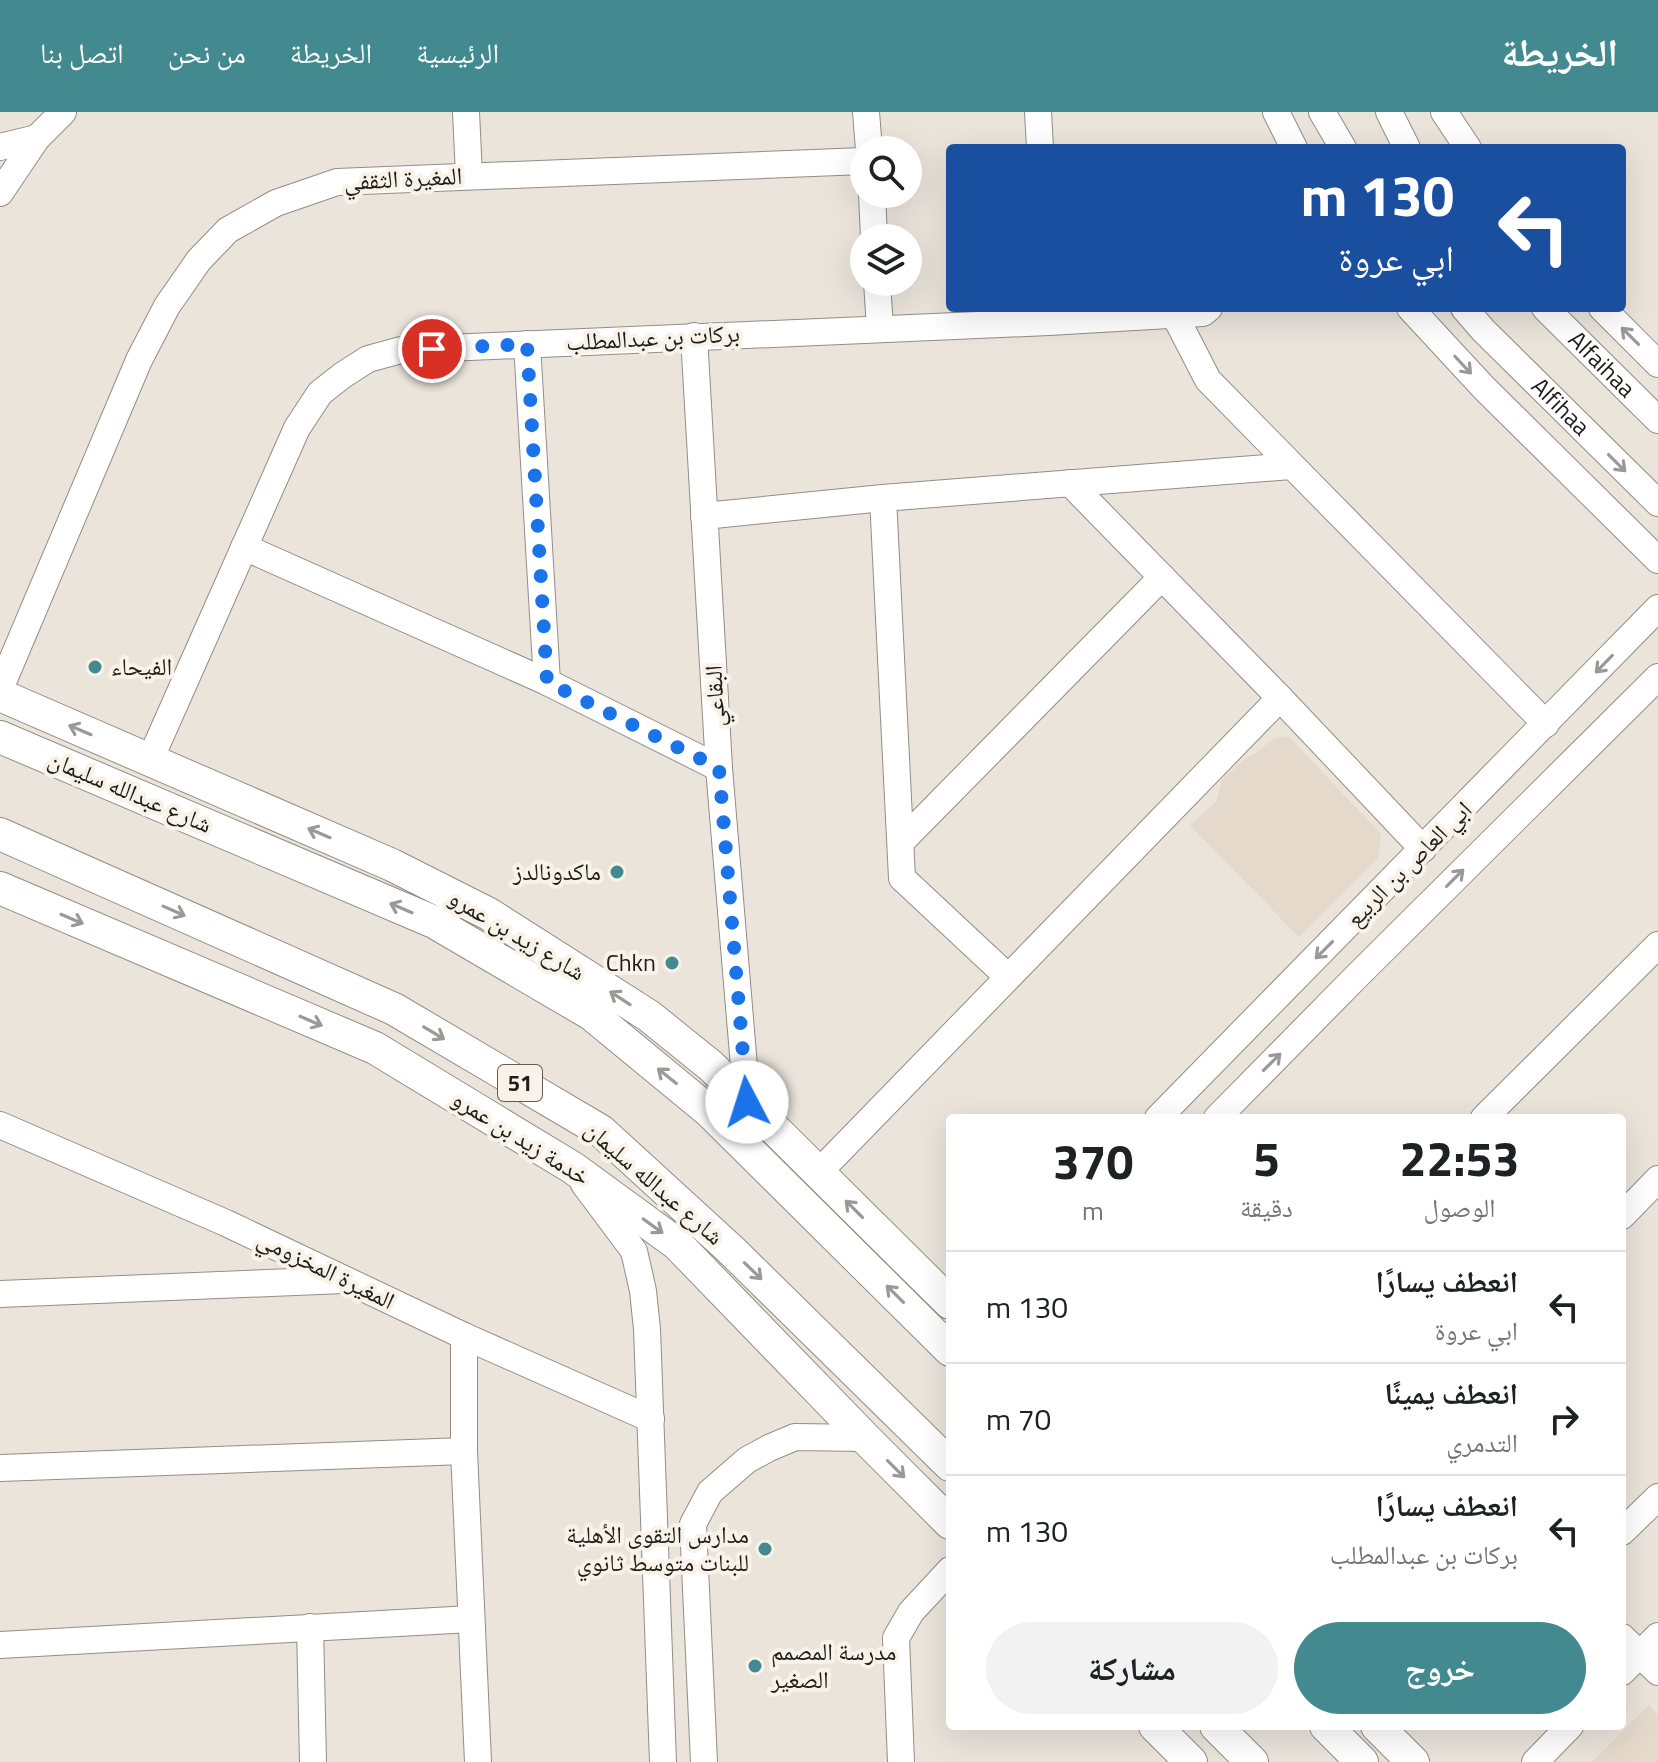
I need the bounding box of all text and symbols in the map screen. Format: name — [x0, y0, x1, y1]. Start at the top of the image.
text: الخريطة — [1501, 23, 1618, 81]
text: اتصل بنا — [40, 31, 124, 74]
text: من نحن — [168, 31, 246, 74]
text: الخريطة — [290, 31, 372, 74]
text: الرئيسية — [416, 31, 499, 74]
map controls — [850, 136, 922, 296]
button: search — [850, 136, 922, 208]
text: 130 m — [1301, 153, 1454, 238]
street label: المغيرة الثقفي — [343, 157, 463, 201]
icon: left — [1482, 176, 1586, 280]
button: layers — [850, 224, 922, 296]
text: ابي عروة — [1339, 230, 1454, 285]
street label: بركات بن عبدالمطلب — [565, 314, 741, 360]
pin — [398, 315, 466, 383]
street label: Alfaihaa — [1561, 322, 1644, 405]
icon: arrive — [410, 327, 454, 371]
one-way arrow — [1621, 327, 1640, 346]
one-way arrow — [1454, 355, 1473, 375]
street label: Alfihaa — [1524, 368, 1599, 443]
one-way arrow — [1608, 453, 1627, 473]
place label: الفيحاء — [111, 648, 172, 684]
one-way arrow — [1595, 654, 1614, 673]
marker: الفيحاء — [86, 658, 104, 676]
street label: البقاعي — [694, 664, 736, 728]
one-way arrow — [69, 721, 93, 736]
street label: شارع عبدالله سليمان — [43, 740, 218, 842]
street label: ابي العاص بن الربيع — [1337, 792, 1481, 936]
one-way arrow — [307, 825, 332, 840]
place label: ماكدونالدز — [512, 853, 601, 889]
marker: ماكدونالدز — [608, 863, 626, 881]
one-way arrow — [1445, 869, 1464, 888]
street label: شارع زيد بن عمرو — [442, 879, 593, 989]
one-way arrow — [389, 899, 414, 914]
one-way arrow — [162, 904, 186, 919]
one-way arrow — [59, 912, 84, 927]
one-way arrow — [1315, 940, 1334, 959]
place label: Chkn — [606, 944, 656, 980]
marker: Chkn — [663, 954, 681, 972]
one-way arrow — [609, 989, 632, 1005]
one-way arrow — [298, 1014, 323, 1029]
one-way arrow — [422, 1026, 446, 1041]
one-way arrow — [1262, 1053, 1281, 1072]
position arrow — [705, 1060, 789, 1144]
road number: 51 — [498, 1065, 542, 1101]
one-way arrow — [657, 1067, 677, 1085]
street label: خدمة زيد بن عمرو — [446, 1080, 598, 1194]
street label: شارع عبدالله سليمان — [577, 1111, 732, 1253]
text: 5 — [1253, 1122, 1280, 1195]
text: 22:53 — [1400, 1122, 1519, 1195]
text: 370 — [1053, 1125, 1133, 1198]
text: دقيقة — [1240, 1188, 1293, 1227]
text: الوصول — [1423, 1188, 1495, 1227]
text: m — [1082, 1191, 1104, 1230]
one-way arrow — [845, 1199, 865, 1219]
one-way arrow — [642, 1217, 663, 1234]
street label: المغيرة المخزومي — [251, 1220, 401, 1320]
text: انعطف يسارًا — [1375, 1258, 1518, 1304]
one-way arrow — [743, 1262, 763, 1281]
text: 130 m — [986, 1284, 1068, 1330]
one-way arrow — [886, 1285, 905, 1304]
icon: left — [1542, 1285, 1586, 1329]
text: ابي عروة — [1435, 1311, 1518, 1350]
text: انعطف يمينًا — [1384, 1370, 1518, 1416]
text: 70 m — [986, 1396, 1051, 1442]
icon: right — [1542, 1397, 1586, 1441]
text: التدمري — [1446, 1423, 1518, 1462]
one-way arrow — [886, 1459, 905, 1478]
text: انعطف يسارًا — [1375, 1482, 1518, 1528]
text: 130 m — [986, 1508, 1068, 1554]
icon: left — [1542, 1509, 1586, 1553]
place label: مدارس التقوى الأهلية للبنات متوسط ثانوي — [566, 1516, 749, 1582]
text: بركات بن عبدالمطلب — [1330, 1535, 1518, 1574]
marker: مدارس التقوى الأهلية للبنات متوسط ثانوي — [756, 1540, 774, 1558]
button: مشاركة — [986, 1622, 1278, 1714]
button: خروج — [1294, 1622, 1586, 1714]
place label: مدرسة المصمم الصغير — [770, 1633, 896, 1697]
marker: مدرسة المصمم الصغير — [746, 1657, 764, 1675]

